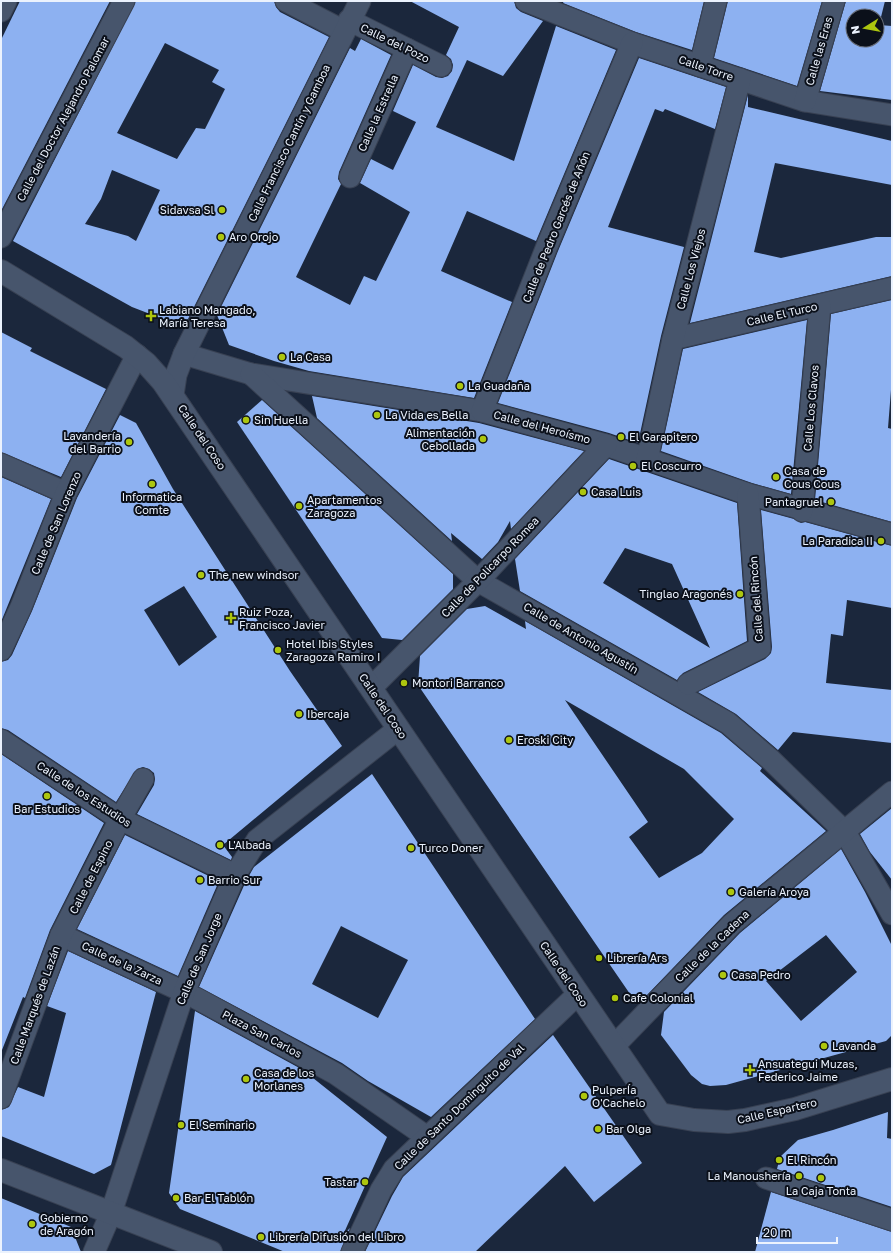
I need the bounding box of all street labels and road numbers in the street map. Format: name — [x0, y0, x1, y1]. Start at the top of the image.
street label: Calle las Eras — [802, 15, 835, 87]
street label: Calle del Pozo — [359, 20, 432, 65]
street label: Calle del Doctor Alejandro Palomar — [14, 34, 112, 203]
street label: Calle Torre — [677, 52, 735, 83]
street label: Calle Francisco Cantín y Gamboa — [245, 62, 332, 223]
street label: Calle la Estrella — [355, 72, 400, 153]
street label: Calle de Pedro Garcés de Añón — [519, 149, 592, 304]
street label: Calle Los Viejos — [673, 227, 708, 311]
street label: Calle El Turco — [745, 299, 819, 328]
street label: Calle Los Clavos — [800, 364, 821, 452]
street label: Calle del Coso — [176, 402, 229, 472]
street label: Calle del Heroísmo — [492, 407, 592, 446]
street label: Calle de San Lorenzo — [28, 469, 83, 576]
street label: Calle de Policarpo Romea — [438, 514, 541, 620]
street label: Calle del Rincón — [746, 556, 765, 642]
street label: Calle de Antonio Agustín — [522, 599, 641, 676]
street label: Calle del Coso — [357, 671, 410, 741]
street label: Calle de los Estudios — [35, 758, 134, 829]
street label: Calle de Espino — [66, 837, 115, 916]
street label: Calle de la Cadena — [672, 907, 751, 984]
street label: Calle de San Jorge — [173, 911, 224, 1007]
street label: Calle de la Zarza — [80, 938, 164, 987]
street label: Calle del Coso — [538, 939, 591, 1009]
street label: Calle Marqués de Lazán — [7, 944, 62, 1066]
street label: Plaza San Carlos — [220, 1007, 304, 1060]
street label: Calle de Santo Dominguito de Val — [391, 1041, 527, 1172]
street label: Calle Espartero — [736, 1095, 818, 1126]

